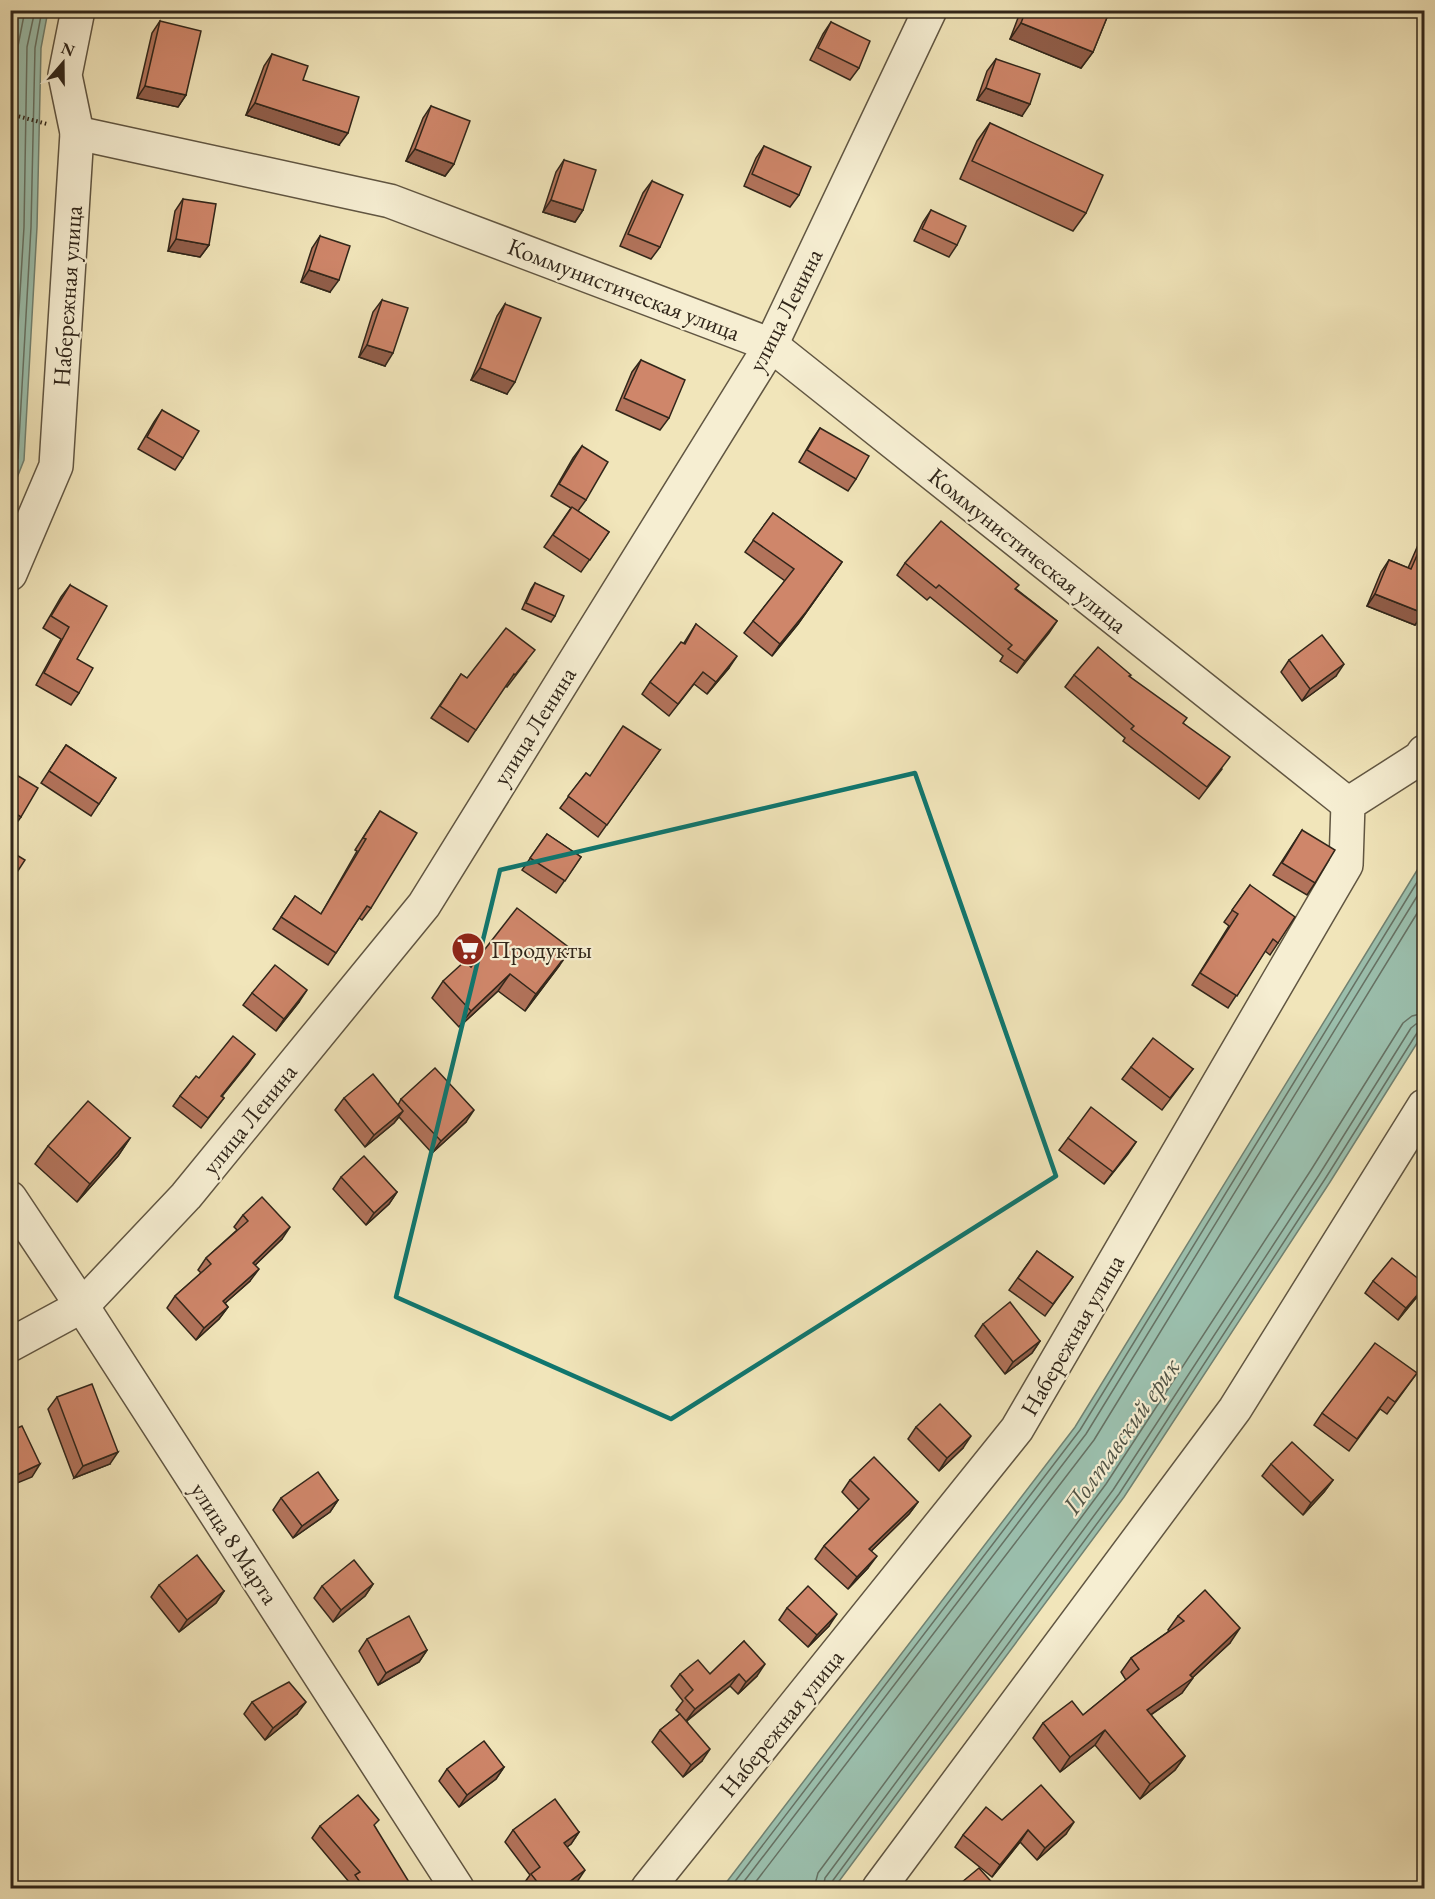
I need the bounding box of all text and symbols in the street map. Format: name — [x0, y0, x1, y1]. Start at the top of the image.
north arrow — [33, 33, 93, 93]
text: N — [58, 37, 78, 61]
street label: Набережная улица — [45, 204, 89, 388]
street label: Коммунистическая улица — [503, 230, 745, 348]
street label: улица Ленина — [741, 243, 830, 377]
street label: Коммунистическая улица — [922, 460, 1134, 640]
street label: улица Ленина — [485, 660, 583, 791]
supermarket icon: Продукты — [450, 931, 486, 967]
place label: Продукты — [491, 934, 592, 965]
street label: улица Ленина — [195, 1057, 304, 1181]
street label: Набережная улица — [1013, 1248, 1131, 1421]
water label: Полтавский ерик — [1054, 1351, 1188, 1522]
street label: улица 8 Марта — [184, 1476, 286, 1610]
street label: Набережная улица — [712, 1642, 850, 1803]

